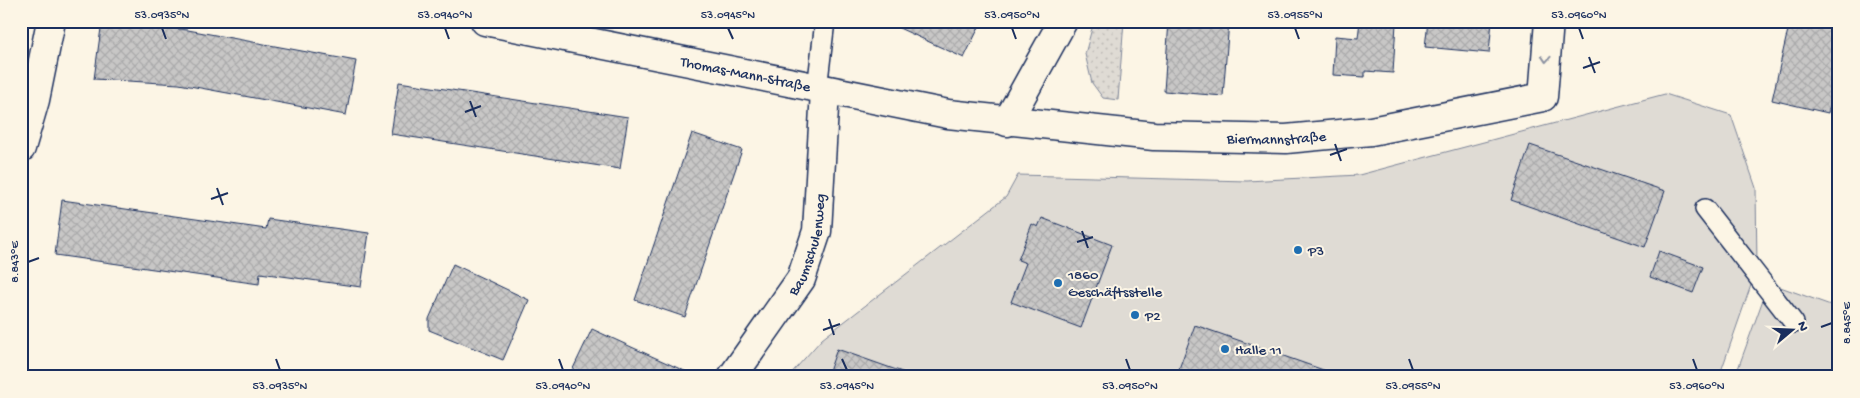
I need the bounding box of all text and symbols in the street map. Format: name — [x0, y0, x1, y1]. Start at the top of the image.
text: 53.0935°N — [135, 9, 190, 23]
text: 53.0940°N — [418, 9, 473, 23]
text: 53.0945°N — [701, 9, 755, 23]
text: 53.0950°N — [984, 9, 1040, 23]
text: 53.0955°N — [1268, 9, 1323, 23]
text: 53.0960°N — [1551, 9, 1607, 23]
street label: Thomas-Mann-Straße — [678, 53, 812, 97]
one-way arrow — [1540, 55, 1551, 63]
street label: Biermannstraße — [1226, 128, 1327, 150]
street label: Baumschulenweg — [785, 193, 830, 301]
text: 8.843°E — [9, 241, 23, 283]
place label: P3 — [1307, 243, 1324, 261]
marker: P3 — [1292, 244, 1304, 256]
place label: 1860 Geschäftsstelle — [1067, 267, 1162, 302]
marker: 1860 Geschäftsstelle — [1052, 277, 1064, 289]
text: 8.845°E — [1841, 302, 1855, 344]
north arrow — [1768, 306, 1818, 356]
place label: P2 — [1144, 308, 1161, 326]
marker: P2 — [1129, 309, 1141, 321]
text: N — [1792, 319, 1811, 334]
place label: Halle 11 — [1235, 342, 1282, 360]
marker: Halle 11 — [1219, 343, 1231, 355]
text: 53.0935°N — [253, 380, 308, 394]
text: 53.0940°N — [536, 380, 591, 394]
text: 53.0945°N — [820, 380, 874, 394]
text: 53.0950°N — [1102, 380, 1158, 394]
text: 53.0955°N — [1386, 380, 1441, 394]
text: 53.0960°N — [1669, 380, 1725, 394]

